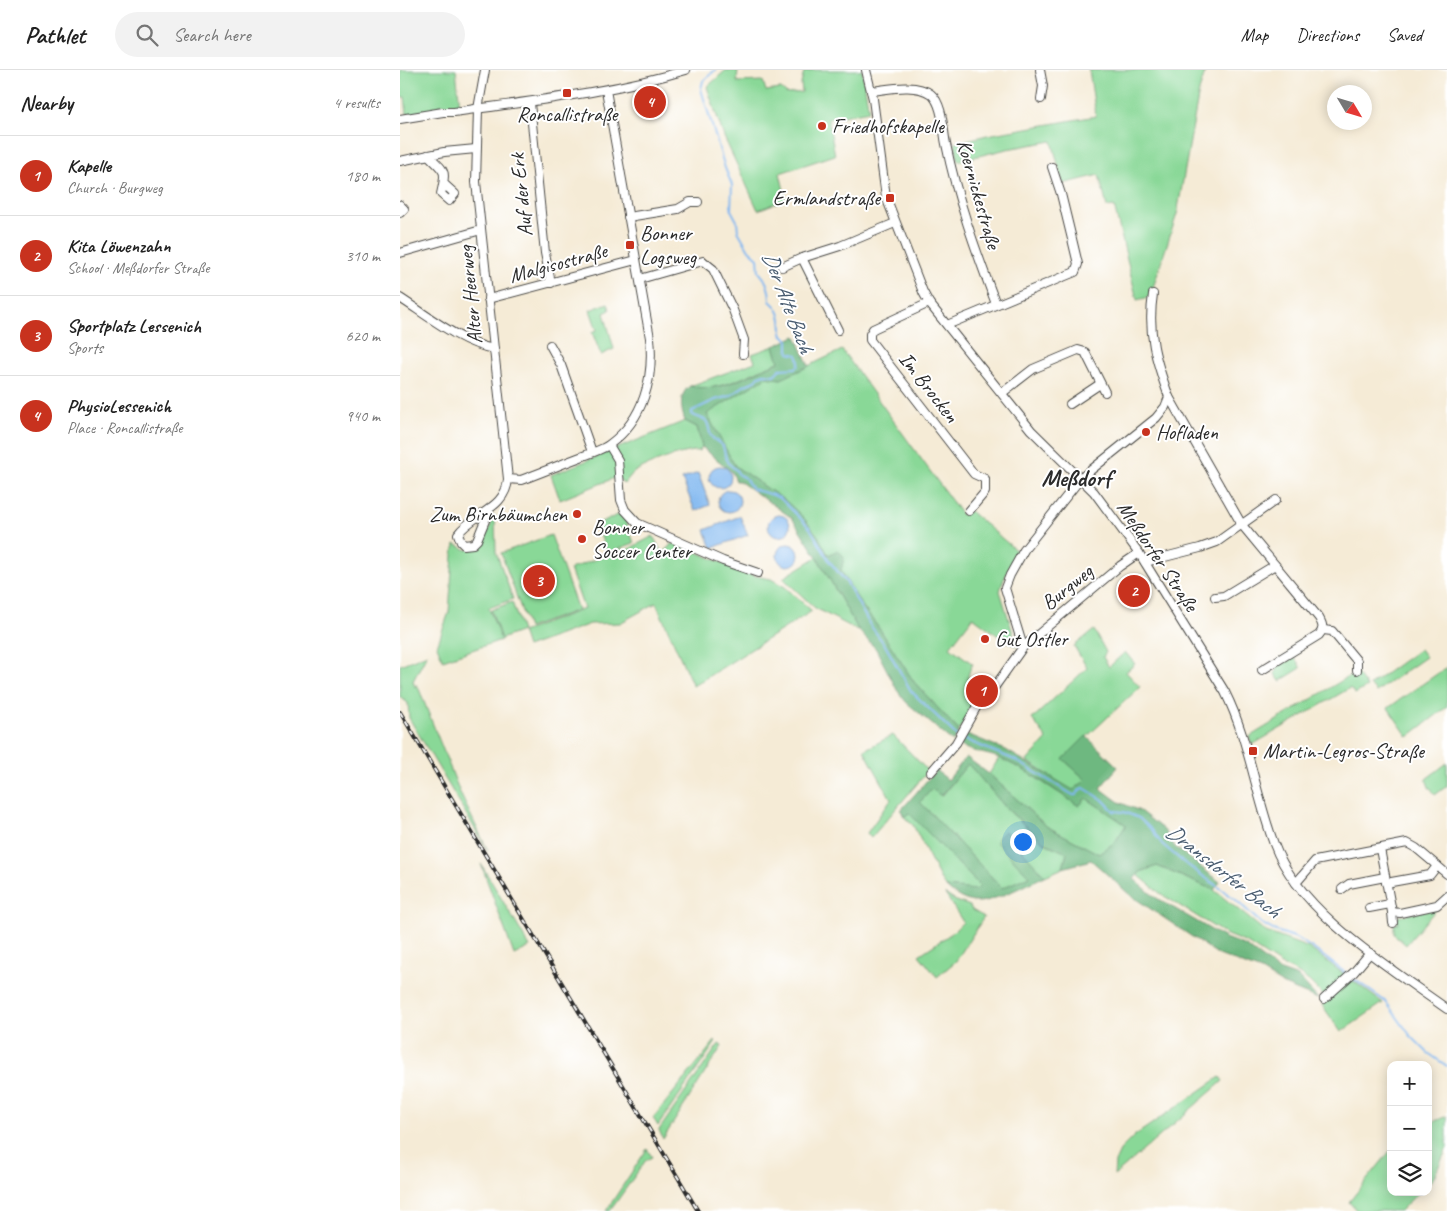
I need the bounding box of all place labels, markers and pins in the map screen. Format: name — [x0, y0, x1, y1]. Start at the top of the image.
pin: 4 — [634, 83, 666, 121]
marker: Roncallistraße — [561, 87, 573, 99]
place label: Roncallistraße — [517, 101, 620, 127]
place label: Friedhofskapelle — [832, 113, 945, 139]
marker: Friedhofskapelle — [816, 120, 828, 132]
place label: Ermlandstraße — [773, 185, 882, 211]
marker: Ermlandstraße — [884, 192, 896, 204]
place label: Bonner Logsweg — [640, 220, 698, 270]
marker: Bonner Logsweg — [624, 239, 636, 251]
place label: Hofladen — [1156, 419, 1218, 445]
marker: Hofladen — [1140, 426, 1152, 438]
place label: Zum Birnbäumchen — [429, 501, 568, 527]
marker: Zum Birnbäumchen — [571, 508, 583, 520]
place label: Bonner Soccer Center — [592, 514, 693, 564]
marker: Bonner Soccer Center — [576, 533, 588, 545]
pin: 3 — [523, 562, 555, 600]
pin: 2 — [1118, 572, 1150, 610]
place label: Gut Ostler — [995, 626, 1069, 652]
marker: Gut Ostler — [979, 633, 991, 645]
pin: 1 — [966, 672, 998, 710]
place label: Martin-Legros-Straße — [1263, 738, 1426, 764]
marker: Martin-Legros-Straße — [1247, 745, 1259, 757]

